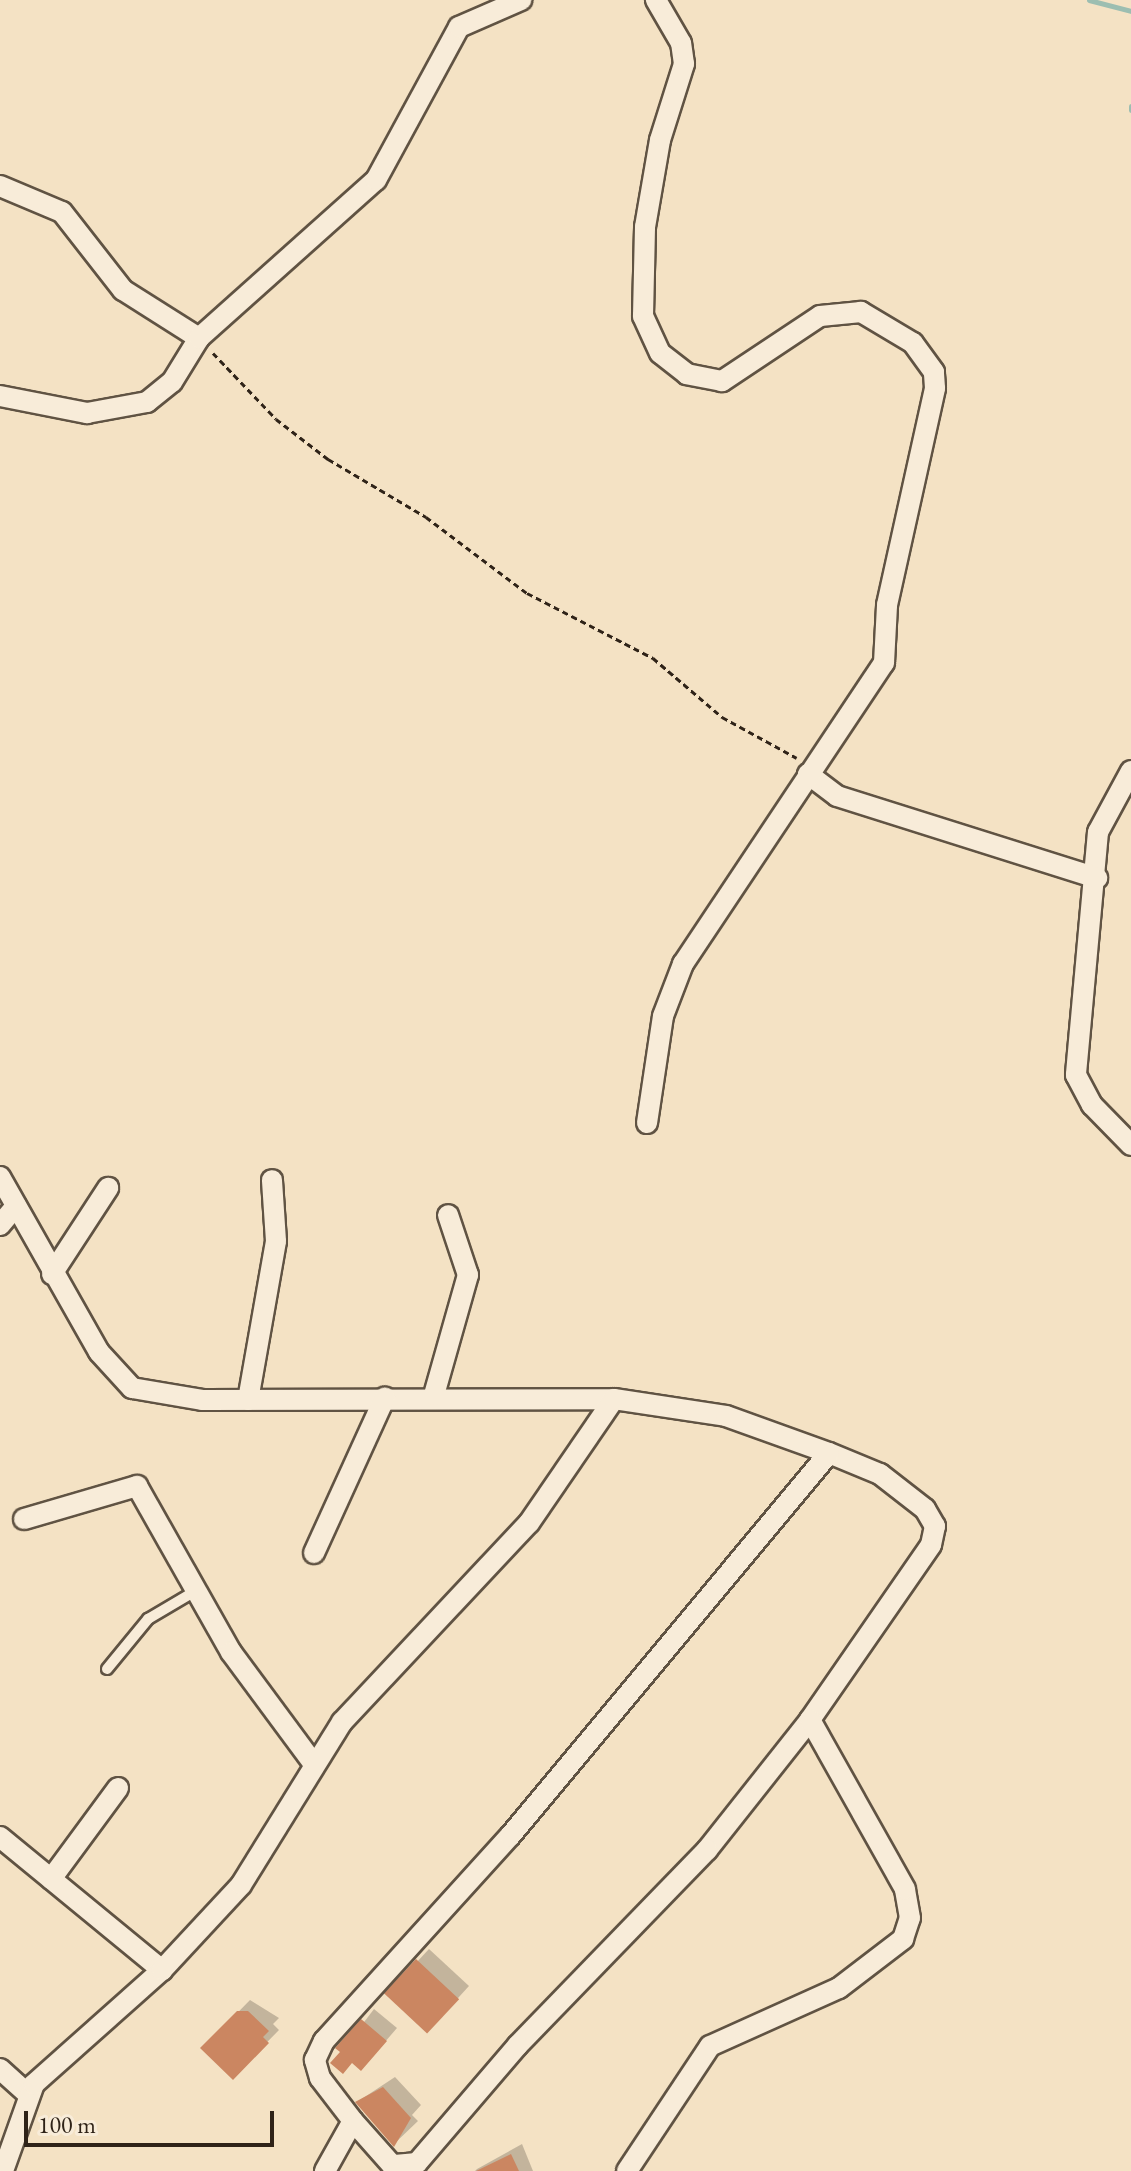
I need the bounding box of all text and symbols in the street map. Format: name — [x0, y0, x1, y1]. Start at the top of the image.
scale bar — [28, 2095, 278, 2145]
text: 100 m — [38, 2109, 96, 2140]

